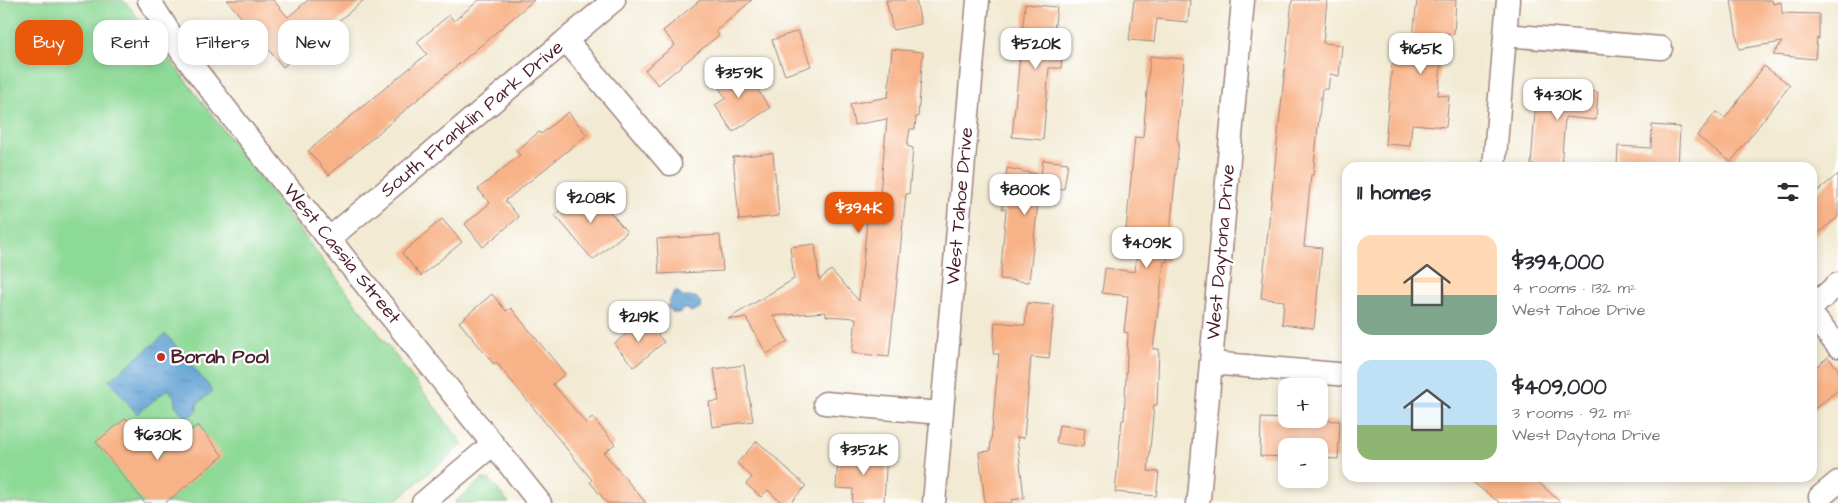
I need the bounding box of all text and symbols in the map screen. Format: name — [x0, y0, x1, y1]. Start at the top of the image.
chip: Buy — [15, 20, 83, 65]
chip: Rent — [93, 20, 168, 65]
chip: Filters — [178, 20, 268, 65]
chip: New — [278, 20, 349, 65]
pin: $520K — [1001, 28, 1071, 70]
pin: $165K — [1386, 32, 1456, 75]
text: $520K — [1011, 33, 1061, 55]
street label: South Franklin Park Drive — [374, 34, 570, 204]
text: $165K — [1400, 38, 1442, 60]
pin: $359K — [704, 56, 774, 99]
text: $359K — [715, 62, 763, 84]
pin: $430K — [1523, 78, 1593, 121]
text: $430K — [1534, 84, 1582, 106]
street label: West Tahoe Drive — [940, 126, 980, 286]
street label: West Daytona Drive — [1200, 163, 1243, 341]
pin: $800K — [990, 174, 1060, 216]
street label: West Cassia Street — [277, 178, 407, 330]
text: 11 homes — [1357, 178, 1431, 207]
icon: filters — [1774, 178, 1802, 206]
text: $800K — [1000, 179, 1050, 201]
pin: $208K — [556, 182, 626, 224]
text: $208K — [567, 187, 615, 209]
pin: $394K — [824, 192, 894, 234]
text: $394K — [836, 197, 882, 219]
pin: $409K — [1112, 226, 1182, 269]
text: $409K — [1123, 232, 1171, 254]
text: $394,000 — [1512, 248, 1604, 277]
icon: home — [1397, 255, 1457, 315]
text: 4 rooms · 132 m² — [1512, 277, 1636, 299]
text: West Tahoe Drive — [1512, 299, 1645, 321]
pin: $219K — [604, 300, 674, 343]
text: $219K — [620, 306, 658, 328]
place label: Borah Pool — [171, 344, 269, 371]
marker: Borah Pool — [155, 351, 167, 363]
text: $409,000 — [1512, 373, 1607, 402]
map controls — [1278, 378, 1328, 488]
button: + — [1278, 378, 1328, 428]
icon: home — [1397, 380, 1457, 440]
text: 3 rooms · 92 m² — [1512, 402, 1632, 424]
pin: $630K — [123, 418, 193, 461]
text: $630K — [135, 424, 181, 446]
text: West Daytona Drive — [1512, 424, 1661, 446]
pin: $352K — [829, 434, 899, 476]
button: − — [1278, 438, 1328, 488]
text: $352K — [840, 439, 888, 461]

